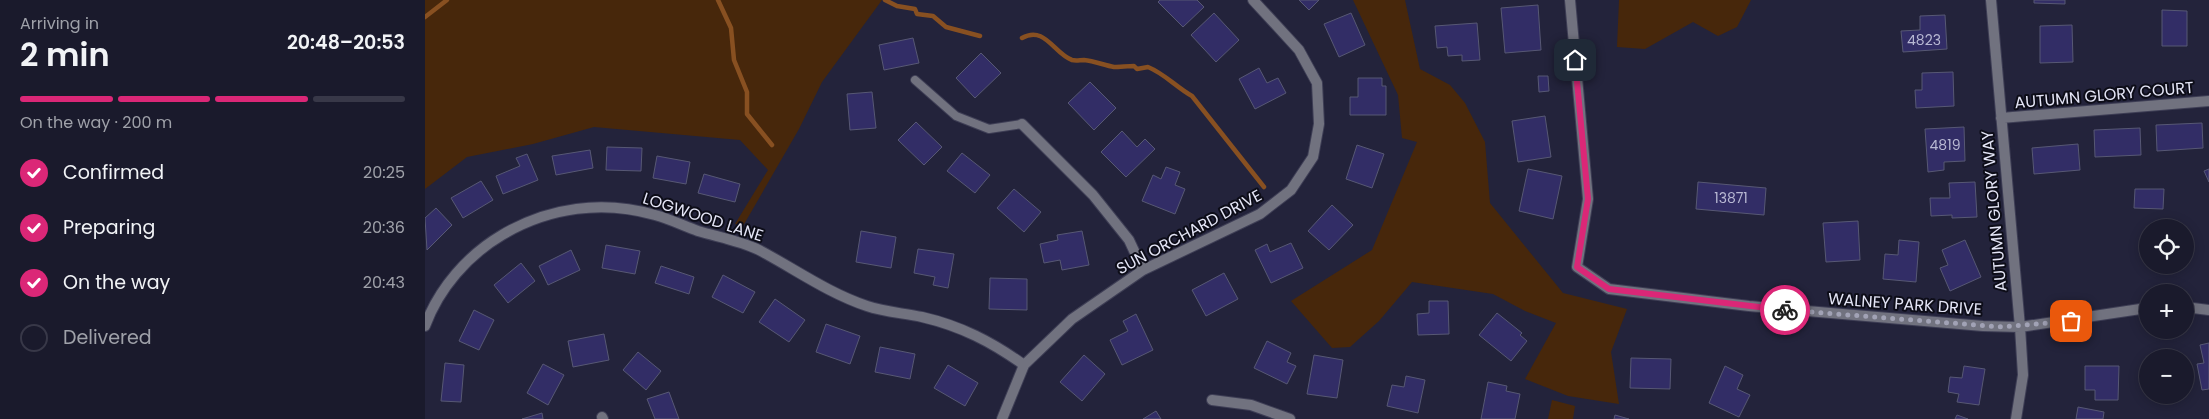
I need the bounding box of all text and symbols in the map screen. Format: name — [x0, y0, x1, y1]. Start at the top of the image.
text: Arriving in — [20, 12, 99, 35]
text: 20:48–20:53 — [287, 29, 405, 56]
house number: 4823 — [1907, 30, 1941, 50]
text: 2 min — [20, 32, 110, 77]
pin — [1554, 39, 1596, 81]
icon: home — [1561, 46, 1589, 74]
street label: AUTUMN GLORY COURT — [2013, 76, 2195, 114]
text: On the way · 200 m — [20, 111, 172, 134]
street label: AUTUMN GLORY WAY — [1975, 129, 2012, 292]
house number: 4819 — [1930, 135, 1960, 155]
icon: check — [20, 159, 48, 187]
text: Confirmed — [63, 159, 164, 186]
text: 20:25 — [363, 161, 405, 184]
street label: SUN ORCHARD DRIVE — [1112, 184, 1266, 280]
street label: LOGWOOD LANE — [640, 187, 766, 247]
house number: 13871 — [1714, 188, 1748, 208]
icon: check — [20, 214, 48, 242]
text: Preparing — [63, 214, 155, 241]
text: 20:36 — [363, 216, 405, 239]
map controls — [2139, 219, 2194, 404]
button: locate — [2139, 219, 2194, 274]
icon: check — [20, 269, 48, 297]
text: On the way — [63, 269, 170, 296]
text: 20:43 — [363, 271, 405, 294]
button: + — [2139, 284, 2194, 339]
courier — [1760, 285, 1810, 335]
street label: WALNEY PARK DRIVE — [1827, 287, 1983, 321]
icon: bike — [1771, 296, 1799, 324]
pin — [2050, 300, 2092, 342]
icon: bag — [2057, 307, 2085, 335]
text: Delivered — [63, 324, 152, 351]
button: − — [2139, 349, 2194, 404]

